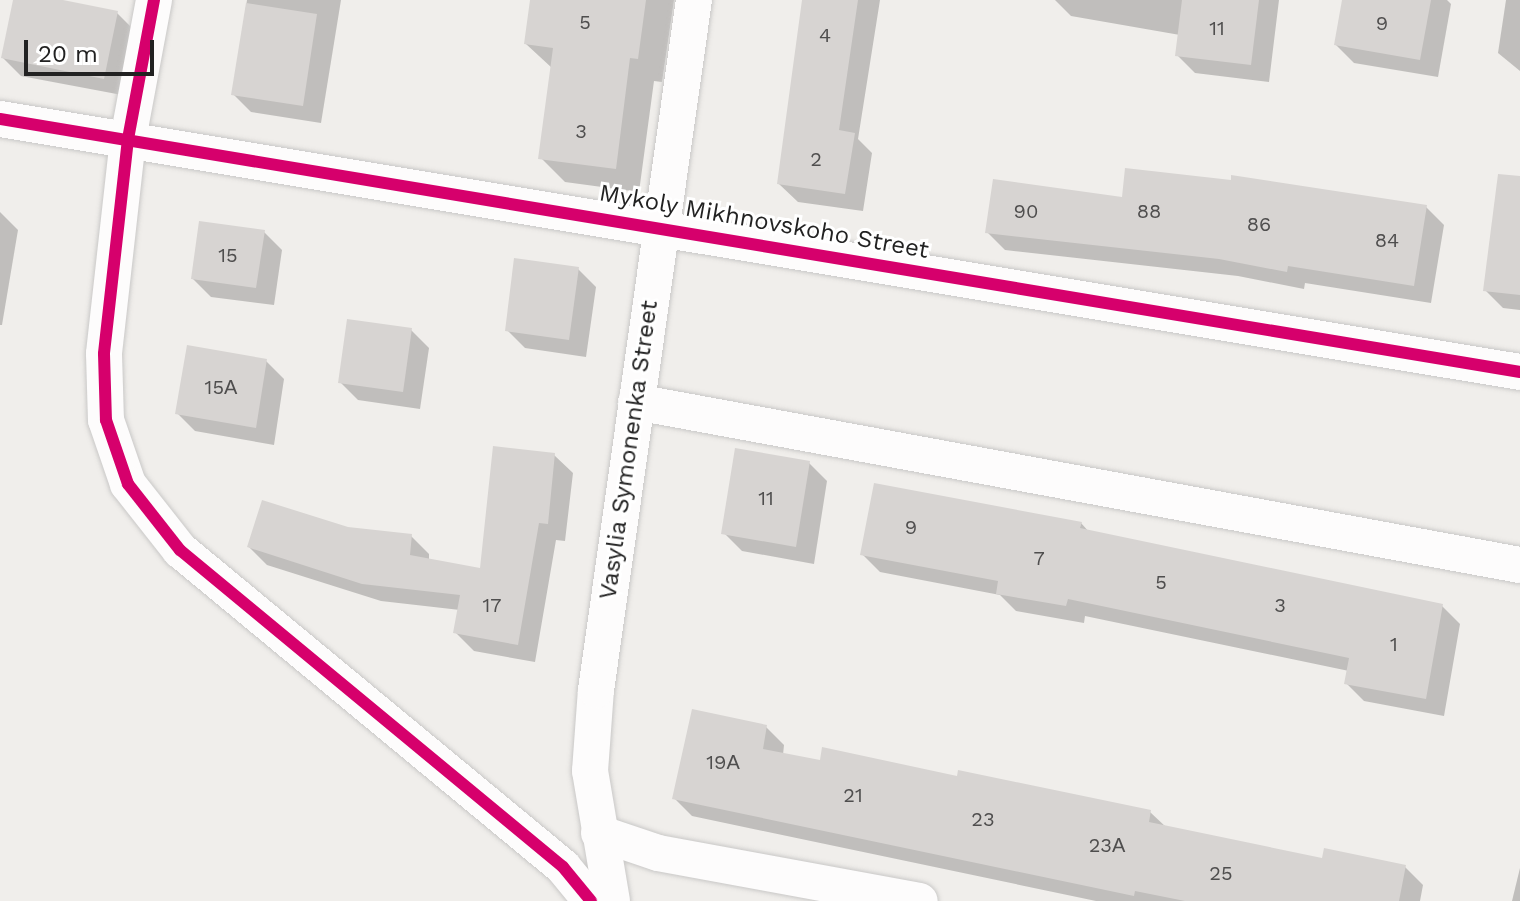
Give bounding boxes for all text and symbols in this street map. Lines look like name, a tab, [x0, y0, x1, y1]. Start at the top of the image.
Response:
house number: 5	[579, 10, 591, 34]
house number: 9	[1376, 11, 1388, 35]
house number: 11	[1209, 16, 1225, 40]
house number: 4	[819, 23, 831, 47]
scale bar	[28, 24, 158, 74]
text: 20 m	[38, 40, 98, 68]
house number: 3	[575, 119, 587, 143]
house number: 2	[810, 147, 822, 171]
street label: Mykoly Mikhnovskoho Street	[597, 179, 931, 265]
house number: 90	[1014, 199, 1038, 223]
house number: 88	[1137, 199, 1161, 223]
house number: 86	[1247, 212, 1271, 236]
house number: 84	[1375, 228, 1399, 252]
house number: 15	[218, 243, 238, 267]
street label: Vasylia Symonenka Street	[594, 298, 664, 602]
house number: 15А	[205, 375, 237, 399]
house number: 11	[758, 486, 774, 510]
house number: 9	[905, 515, 917, 539]
house number: 7	[1033, 546, 1045, 570]
house number: 5	[1155, 570, 1167, 594]
house number: 17	[482, 593, 502, 617]
house number: 3	[1274, 593, 1286, 617]
house number: 1	[1390, 632, 1398, 656]
house number: 19А	[706, 750, 740, 774]
house number: 21	[843, 783, 863, 807]
house number: 23	[971, 807, 995, 831]
house number: 23А	[1089, 833, 1125, 857]
house number: 25	[1209, 861, 1233, 885]

